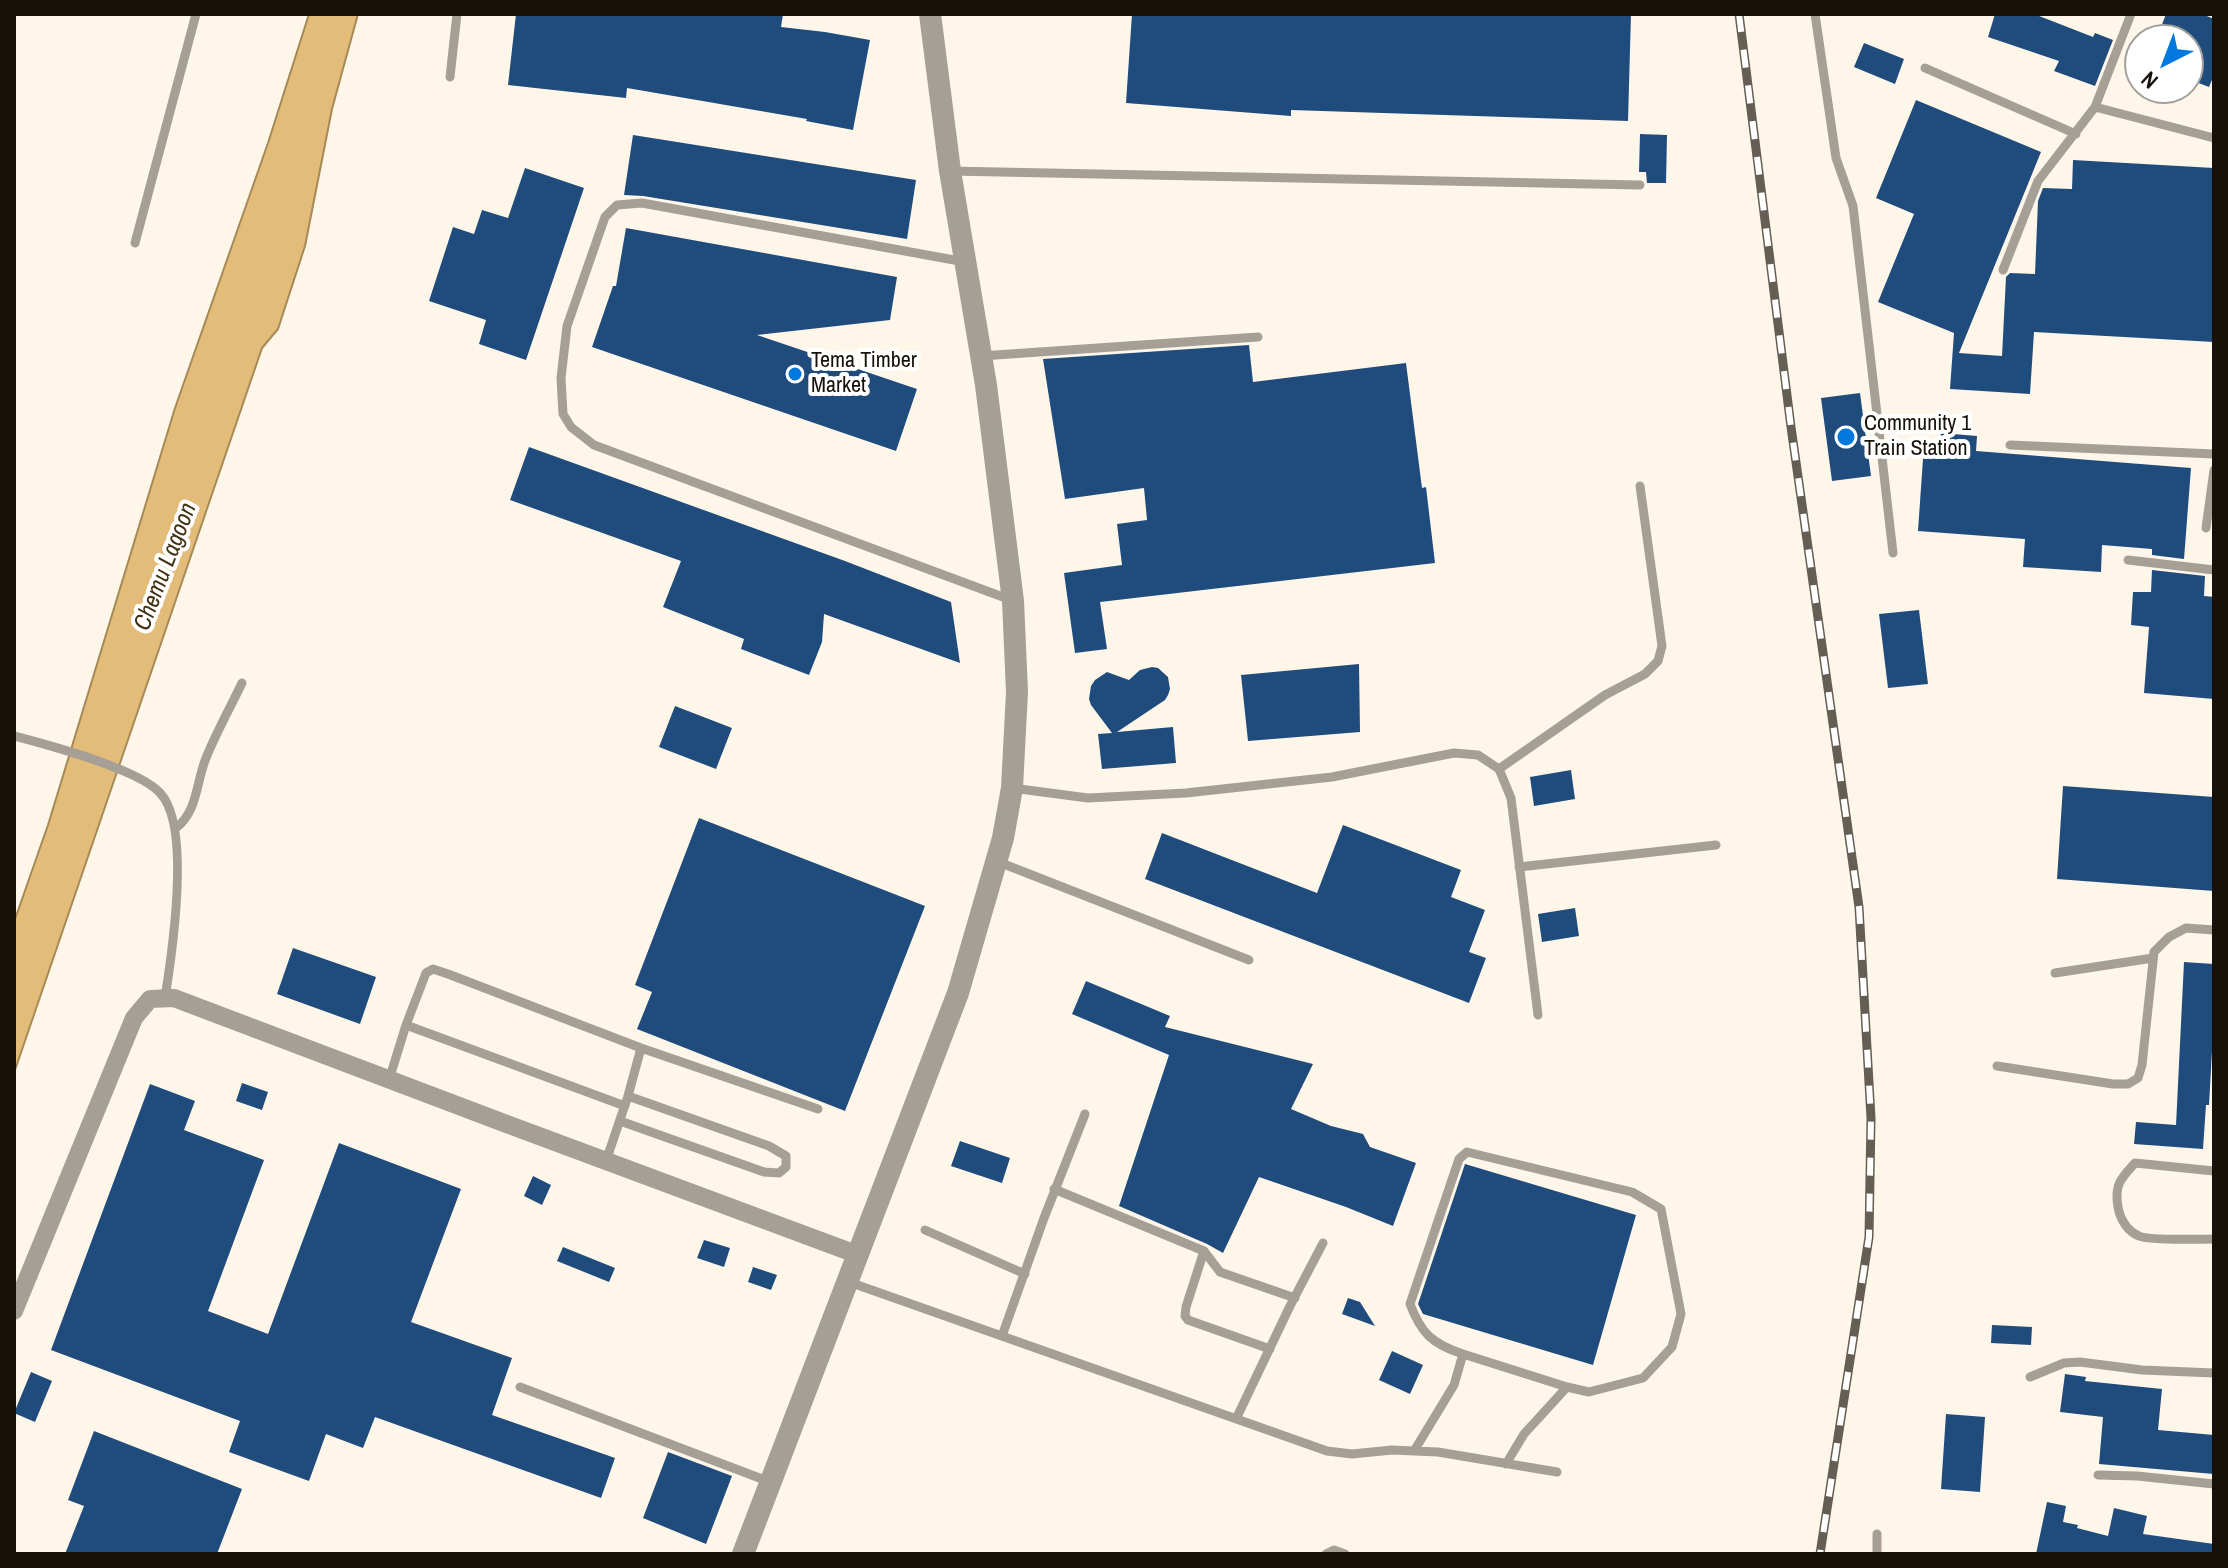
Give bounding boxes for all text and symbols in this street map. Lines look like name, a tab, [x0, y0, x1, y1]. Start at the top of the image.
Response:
north arrow	[2124, 24, 2204, 104]
text: N	[2134, 65, 2164, 96]
place label: Tema Timber Market	[811, 348, 917, 400]
marker: Tema Timber Market	[786, 365, 804, 383]
place label: Community 1 Train Station	[1864, 411, 1971, 462]
marker: Community 1 Train Station	[1835, 426, 1857, 448]
water label: Chemu Lagoon	[128, 499, 204, 635]

